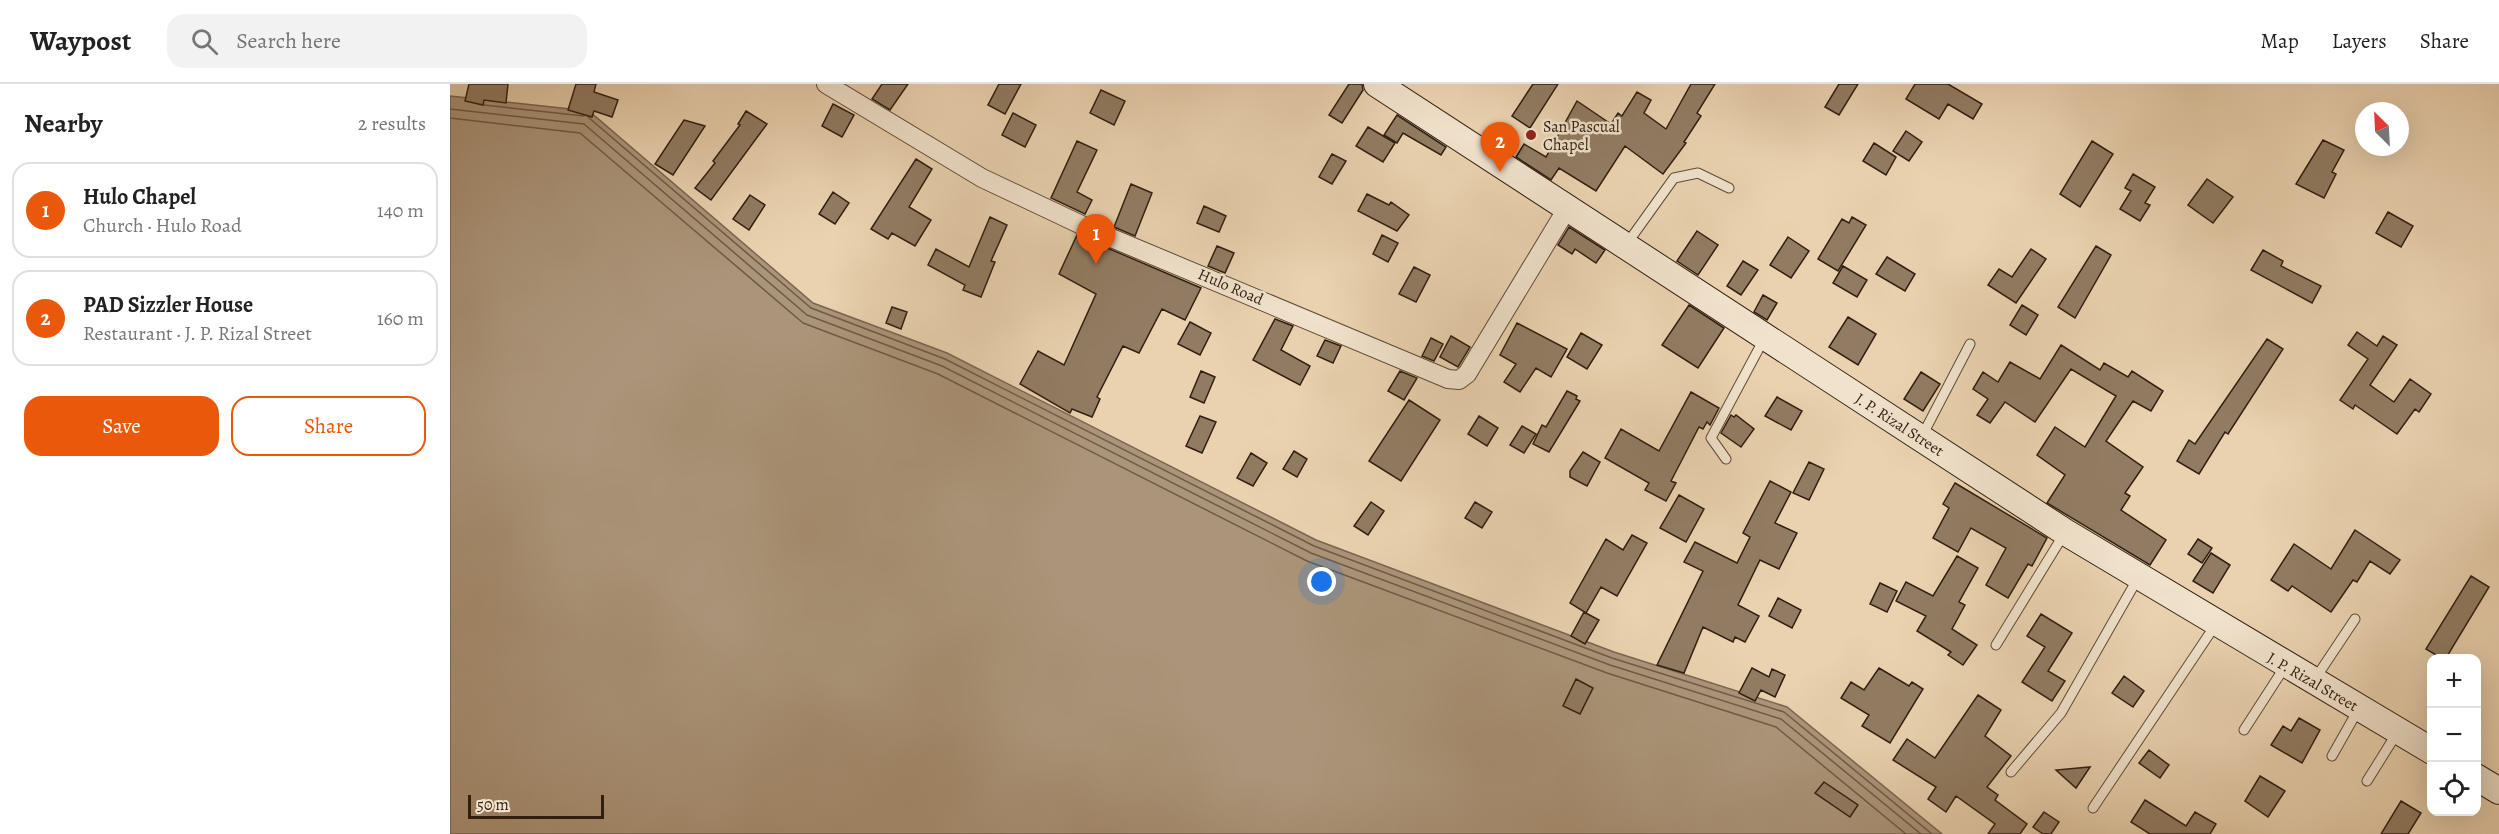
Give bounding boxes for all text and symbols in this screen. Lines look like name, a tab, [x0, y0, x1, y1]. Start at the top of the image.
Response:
search box	[167, 14, 587, 68]
text: Waypost	[30, 22, 131, 60]
icon: search	[188, 25, 221, 58]
text: Search here	[236, 26, 341, 56]
text: Map	[2260, 27, 2299, 55]
text: Layers	[2332, 27, 2387, 55]
text: Share	[2420, 27, 2469, 55]
north arrow	[2355, 102, 2409, 156]
text: Nearby	[24, 106, 103, 141]
text: 2 results	[358, 110, 426, 137]
place label: San Pascual Chapel	[1543, 116, 1620, 156]
pin: 2	[1480, 122, 1520, 172]
marker: San Pascual Chapel	[1524, 128, 1538, 142]
text: Hulo Chapel	[83, 182, 196, 212]
text: 1	[42, 197, 49, 224]
text: 140 m	[377, 197, 424, 224]
text: Church · Hulo Road	[83, 212, 242, 239]
pin: 1	[1076, 214, 1116, 264]
street label: Hulo Road	[1195, 263, 1267, 311]
text: PAD Sizzler House	[83, 290, 253, 320]
text: 2	[41, 305, 50, 332]
text: 160 m	[377, 305, 424, 332]
text: Restaurant · J. P. Rizal Street	[83, 320, 312, 347]
street label: J. P. Rizal Street	[1851, 388, 1948, 462]
button: Save	[24, 396, 219, 456]
button: Share	[231, 396, 426, 456]
your location	[1307, 567, 1336, 596]
street label: J. P. Rizal Street	[2263, 647, 2362, 717]
map controls	[2427, 654, 2481, 816]
button: +	[2427, 654, 2481, 708]
button: −	[2427, 708, 2481, 762]
button: locate	[2427, 762, 2481, 816]
scale bar	[468, 792, 604, 820]
text: 50 m	[477, 794, 509, 816]

